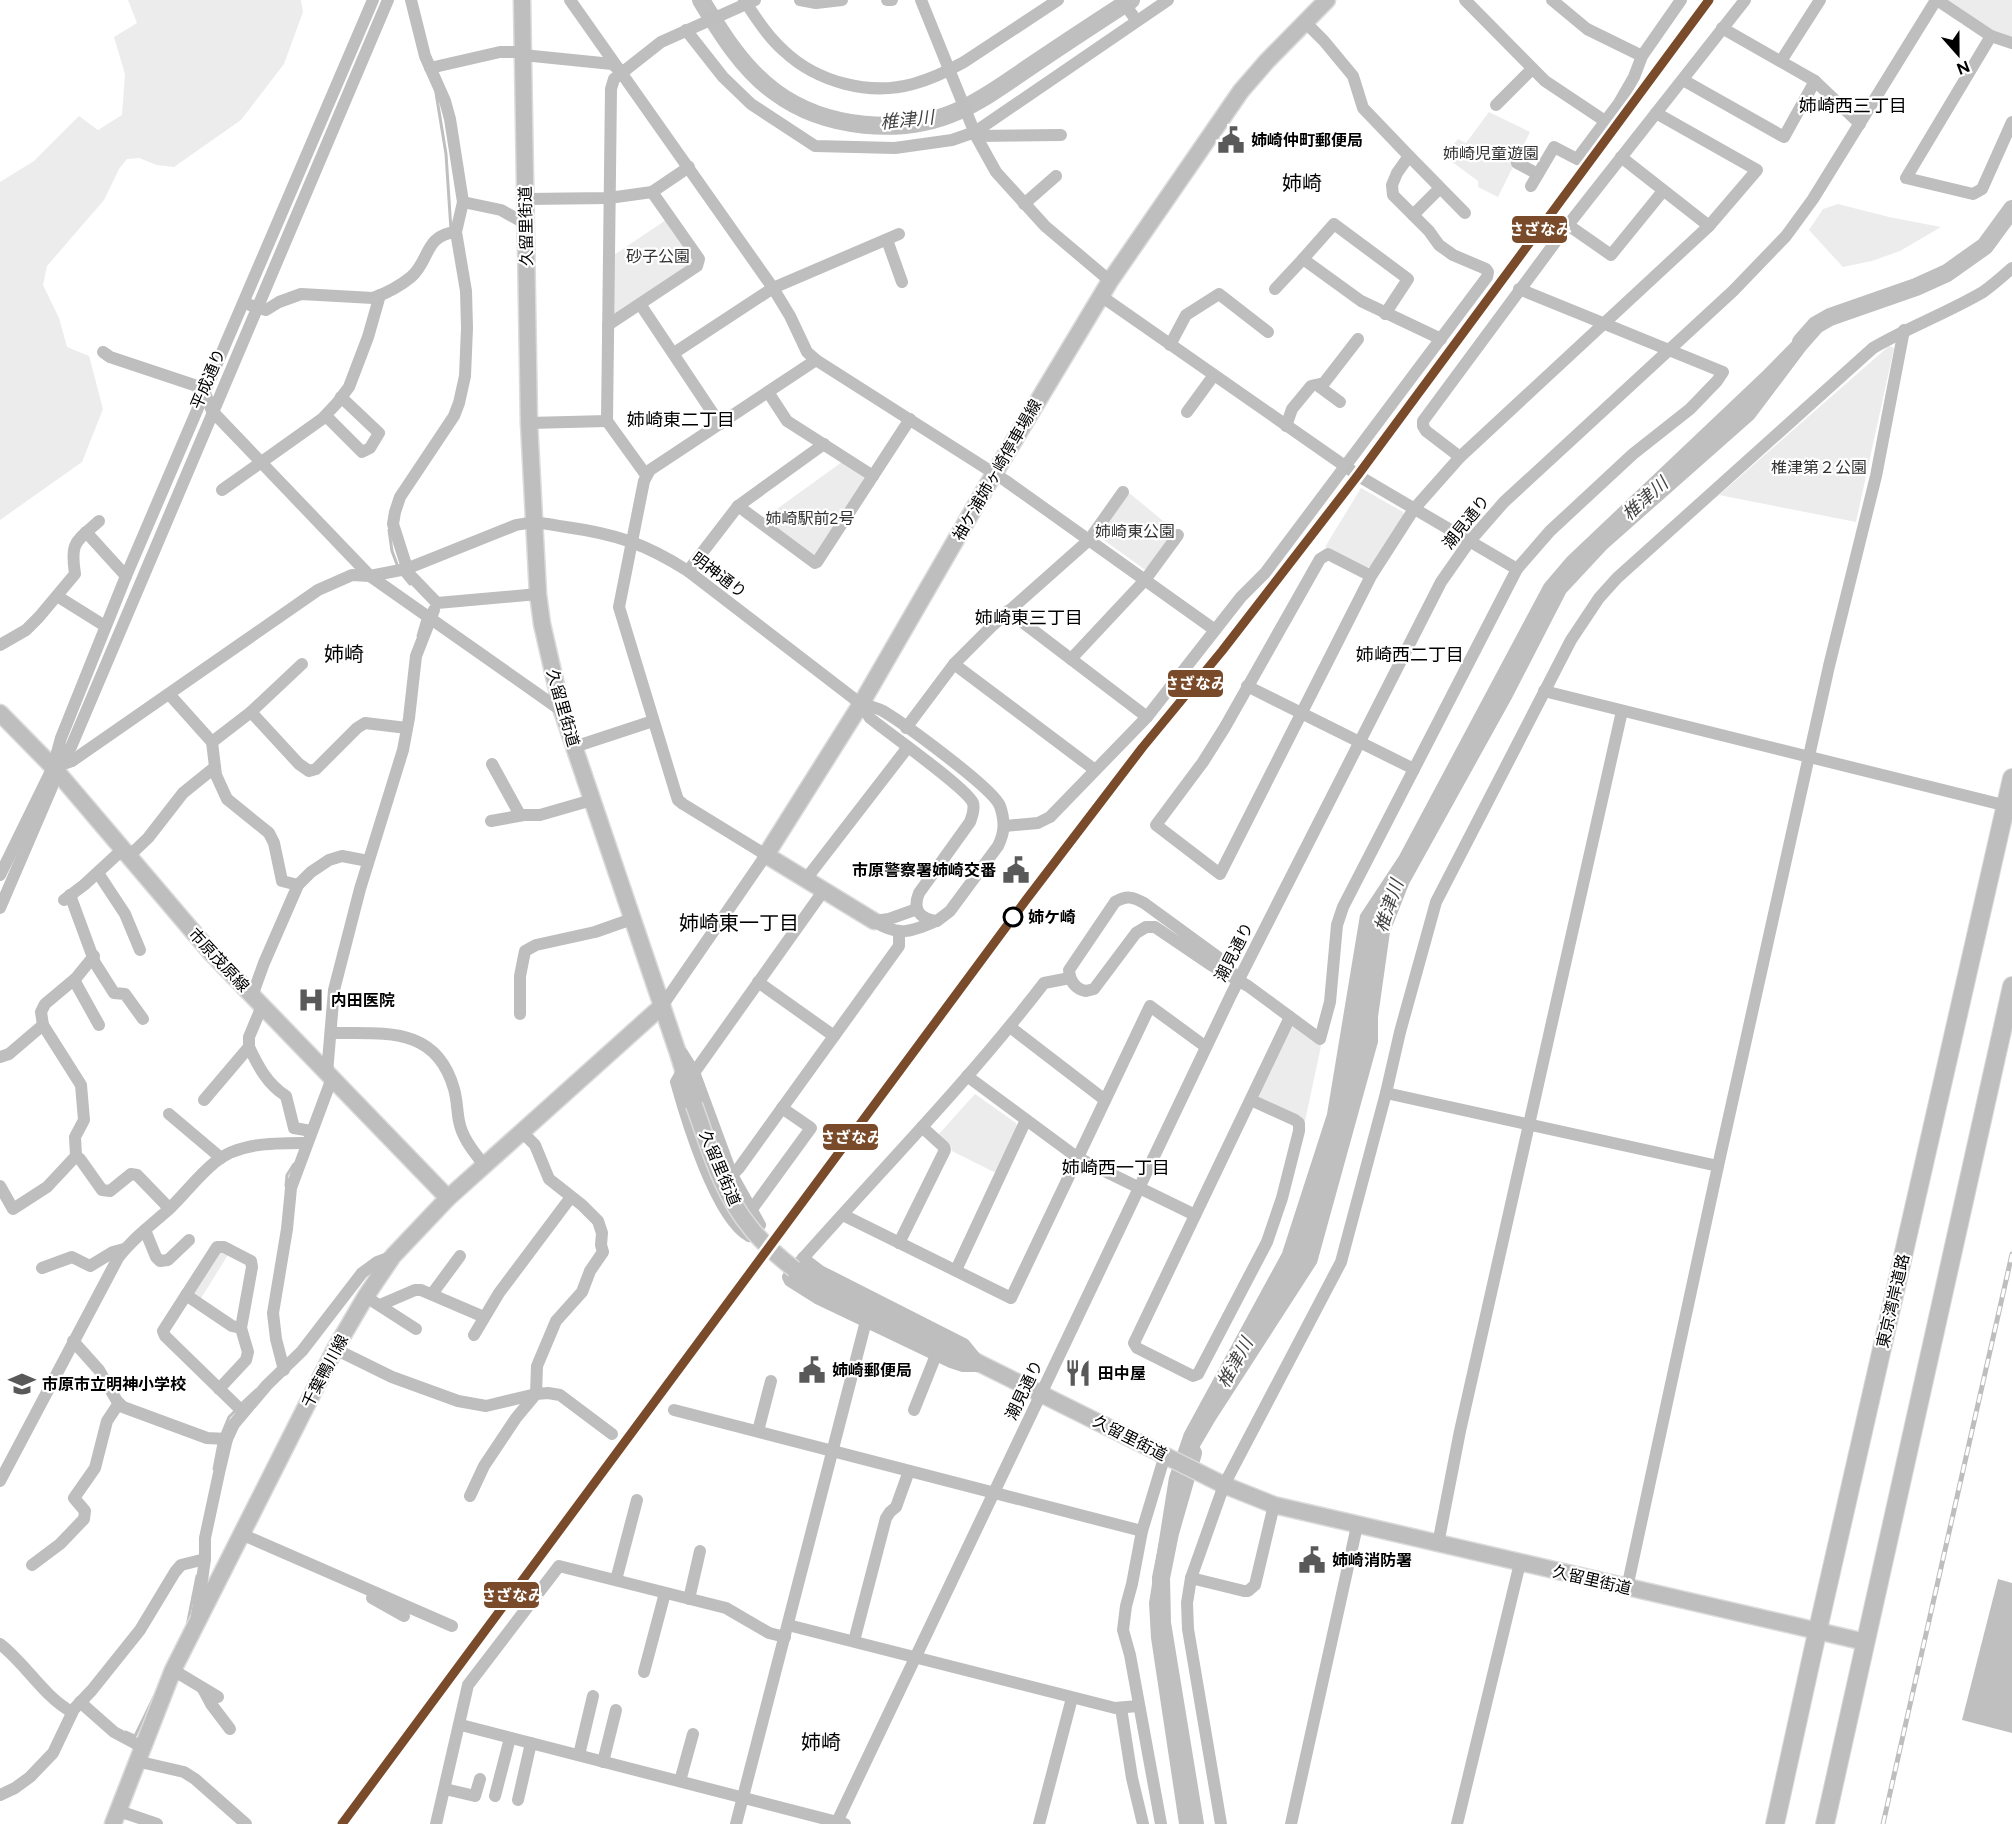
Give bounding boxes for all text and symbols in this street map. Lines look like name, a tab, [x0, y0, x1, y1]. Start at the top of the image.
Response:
north arrow	[1928, 24, 1988, 84]
text: N	[1954, 56, 1972, 79]
district label: 姉崎西三丁目	[1799, 95, 1907, 117]
water label: 椎津川	[879, 106, 937, 134]
public building icon: 姉崎仲町郵便局	[1216, 125, 1246, 155]
place label: 姉崎仲町郵便局	[1251, 131, 1363, 150]
park label: 姉崎児童遊園	[1443, 144, 1539, 163]
district label: 姉崎	[1282, 171, 1322, 195]
street label: 久留里街道	[516, 186, 536, 266]
line badge: さざなみ	[1511, 215, 1568, 244]
text: さざなみ	[1508, 220, 1572, 239]
park label: 砂子公園	[626, 247, 690, 266]
street label: 平成通り	[187, 346, 229, 412]
street label: 袖ケ浦姉ヶ崎停車場線	[949, 396, 1045, 544]
district label: 姉崎東二丁目	[627, 409, 735, 431]
park label: 椎津第２公園	[1771, 458, 1867, 477]
water label: 椎津川	[1618, 471, 1674, 525]
street label: 潮見通り	[1438, 491, 1494, 553]
park label: 姉崎駅前2号	[766, 509, 854, 528]
park label: 姉崎東公園	[1095, 522, 1175, 541]
street label: 明神通り	[688, 548, 750, 602]
district label: 姉崎東三丁目	[975, 607, 1083, 629]
district label: 姉崎	[324, 642, 364, 666]
district label: 姉崎西二丁目	[1356, 644, 1464, 666]
street label: 久留里街道	[543, 667, 583, 749]
line badge: さざなみ	[1167, 669, 1224, 698]
text: さざなみ	[1163, 674, 1227, 693]
public building icon: 市原警察署姉崎交番	[1001, 855, 1031, 885]
place label: 市原警察署姉崎交番	[852, 861, 996, 880]
water label: 椎津川	[1370, 875, 1409, 935]
marker: 姉ケ崎	[1003, 907, 1023, 927]
place label: 姉ケ崎	[1028, 908, 1076, 927]
district label: 姉崎東一丁目	[679, 911, 799, 935]
street label: 潮見通り	[1211, 919, 1257, 985]
street label: 市原茂原線	[185, 924, 253, 996]
hospital icon: 内田医院	[296, 985, 326, 1015]
place label: 内田医院	[331, 991, 395, 1010]
line badge: さざなみ	[822, 1123, 879, 1151]
street label: 久留里街道	[696, 1127, 744, 1209]
text: さざなみ	[819, 1128, 883, 1147]
district label: 姉崎西一丁目	[1062, 1157, 1170, 1179]
street label: 東京湾岸道路	[1873, 1252, 1913, 1350]
street label: 千葉鴨川線	[298, 1331, 352, 1411]
water label: 椎津川	[1212, 1332, 1259, 1392]
public building icon: 姉崎郵便局	[797, 1355, 827, 1385]
street label: 潮見通り	[1001, 1357, 1047, 1423]
restaurant icon: 田中屋	[1063, 1358, 1093, 1388]
place label: 姉崎郵便局	[832, 1361, 912, 1380]
place label: 田中屋	[1098, 1364, 1146, 1383]
school or university icon: 市原市立明神小学校	[7, 1369, 37, 1399]
place label: 市原市立明神小学校	[42, 1375, 186, 1394]
street label: 久留里街道	[1090, 1411, 1170, 1465]
public building icon: 姉崎消防署	[1297, 1545, 1327, 1575]
place label: 姉崎消防署	[1332, 1551, 1412, 1570]
street label: 久留里街道	[1551, 1562, 1633, 1598]
line badge: さざなみ	[483, 1581, 540, 1609]
text: さざなみ	[480, 1586, 544, 1605]
district label: 姉崎	[801, 1730, 841, 1754]

